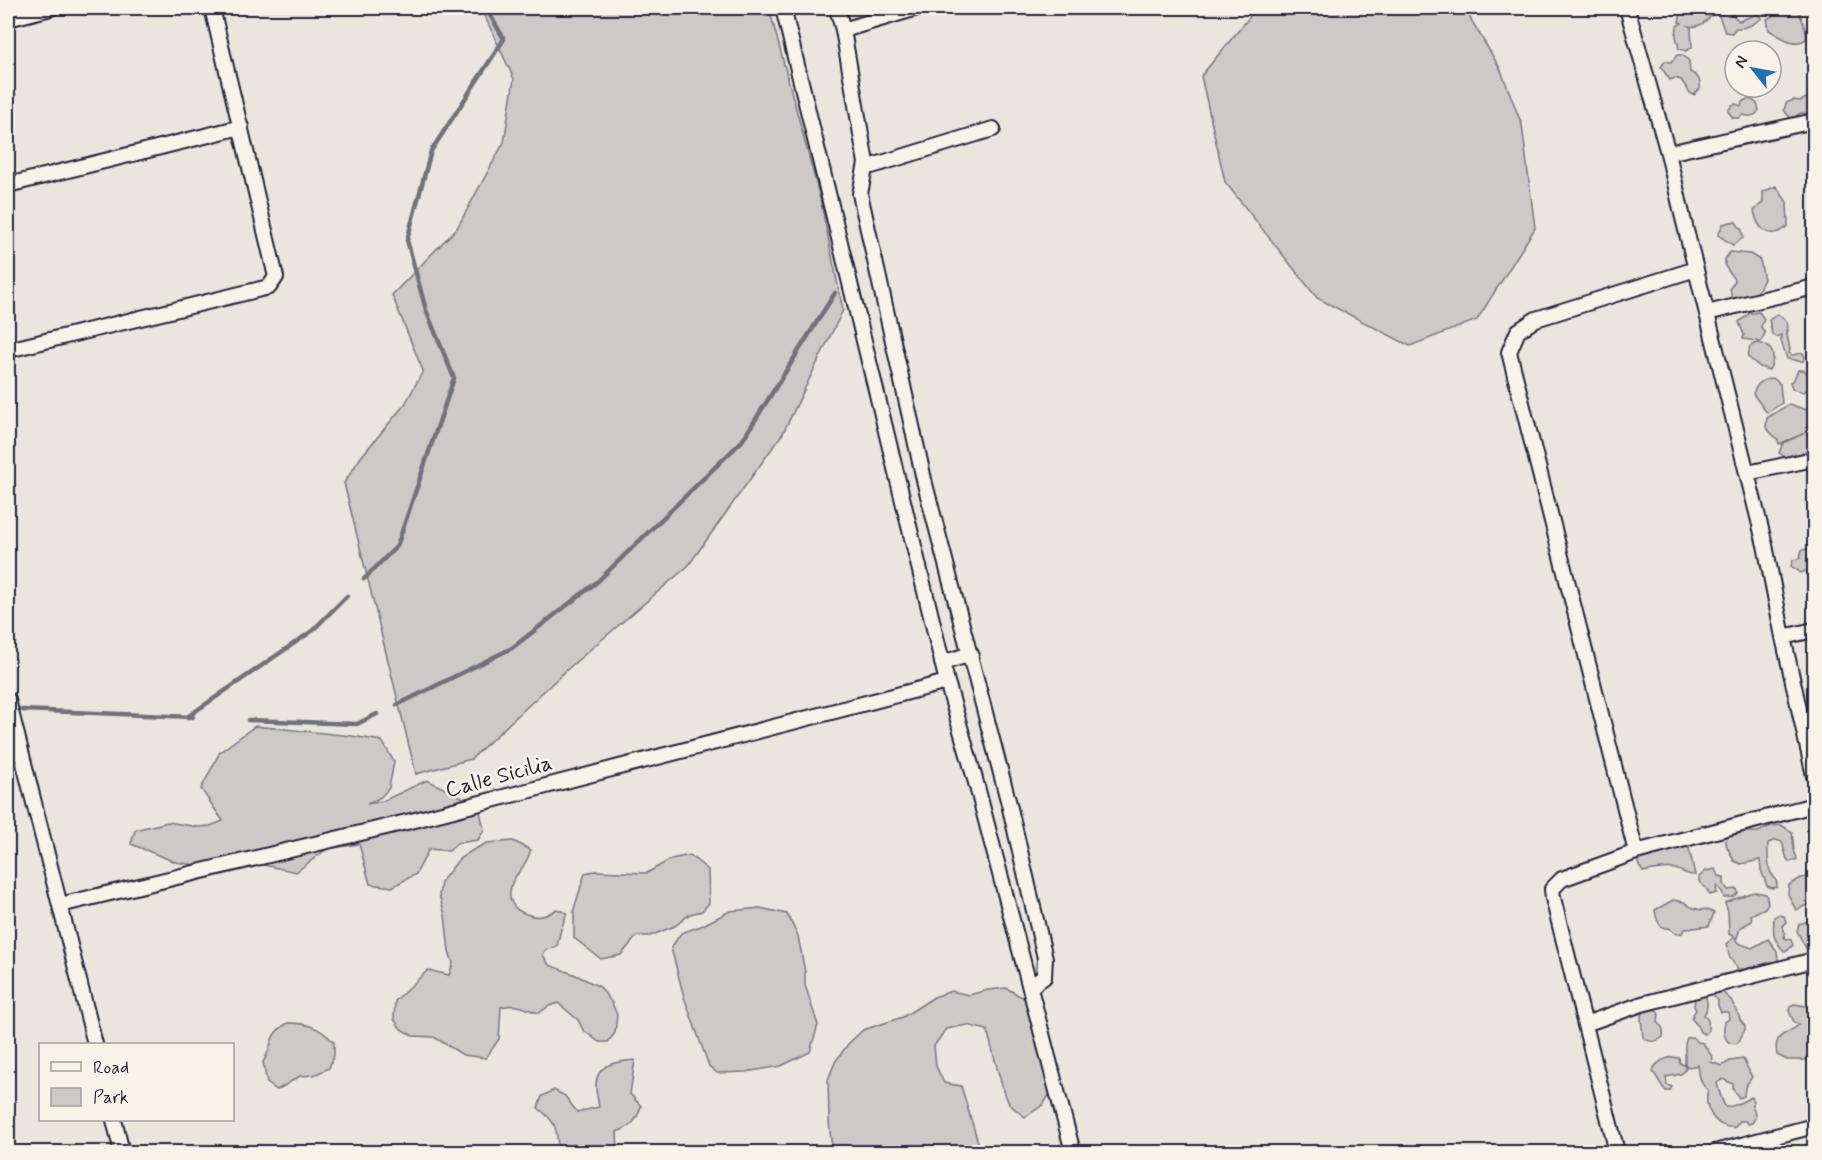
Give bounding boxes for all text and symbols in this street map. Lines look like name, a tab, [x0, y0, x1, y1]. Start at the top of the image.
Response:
north arrow	[1723, 39, 1783, 99]
text: N	[1730, 52, 1753, 72]
street label: Calle Sicilia	[442, 749, 556, 805]
legend	[39, 1043, 234, 1121]
text: Road	[93, 1056, 129, 1080]
text: Park	[93, 1086, 129, 1110]

